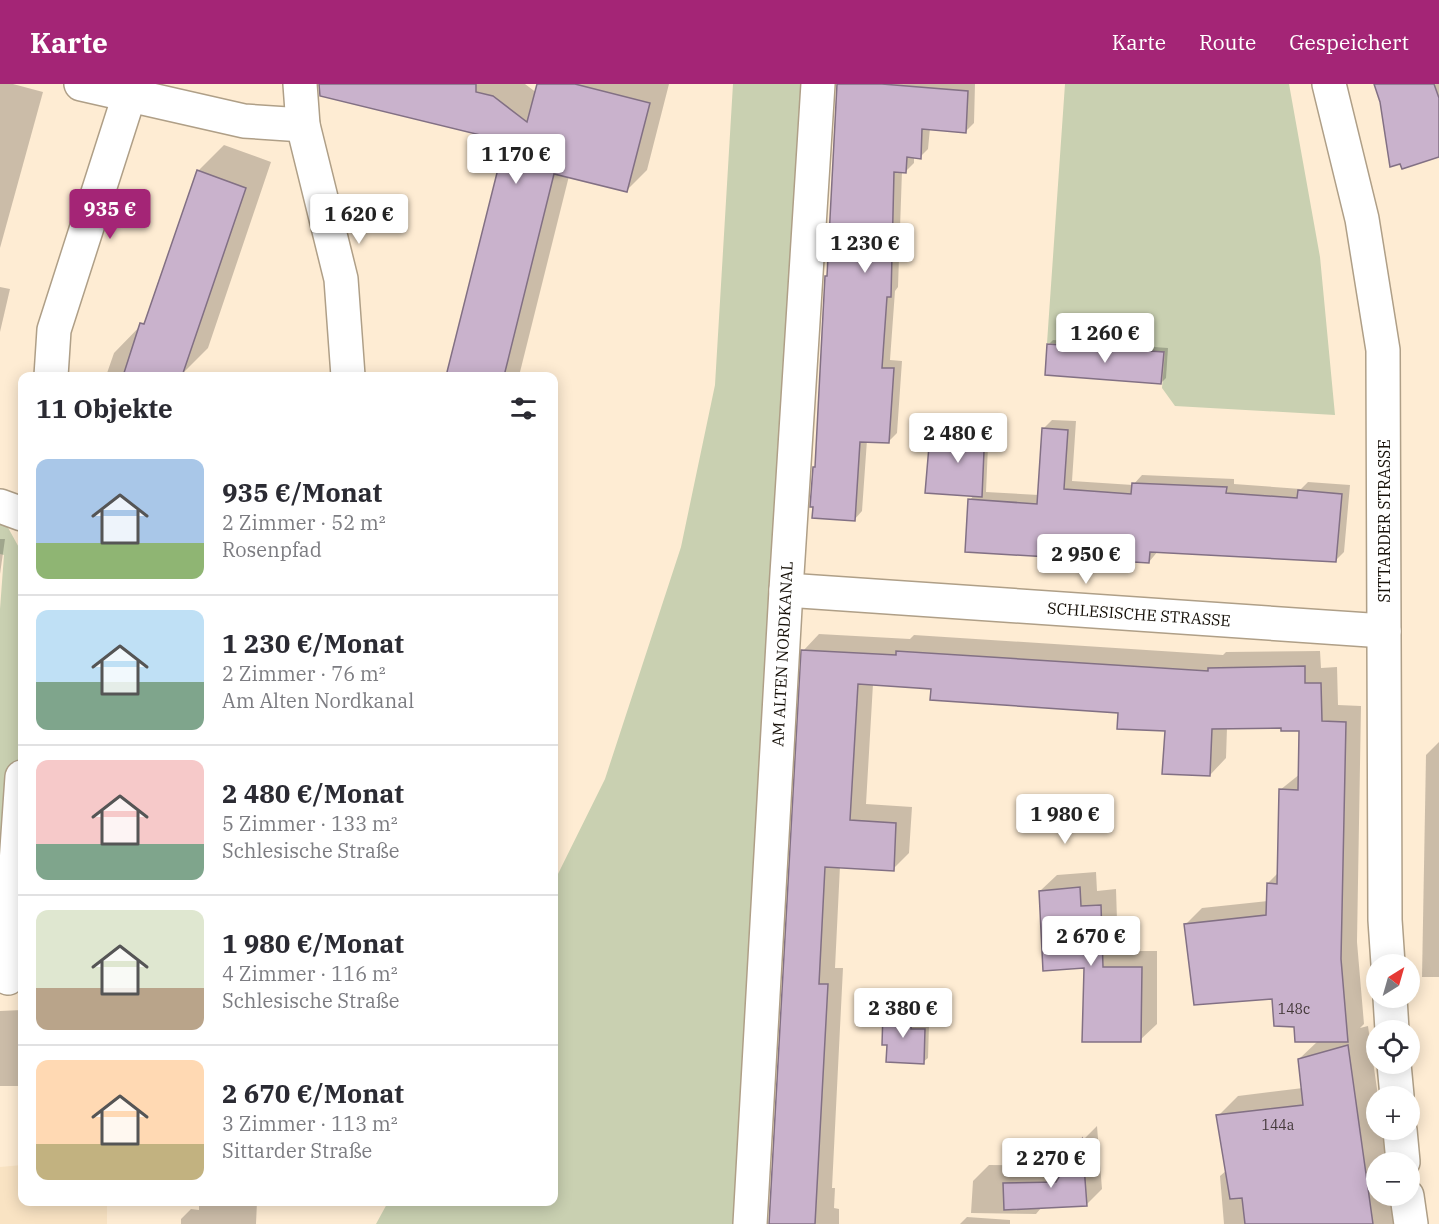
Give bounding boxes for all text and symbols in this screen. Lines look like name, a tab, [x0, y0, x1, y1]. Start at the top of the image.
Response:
text: Karte	[30, 24, 108, 61]
text: Karte	[1112, 28, 1166, 56]
text: Route	[1199, 28, 1256, 56]
text: Gespeichert	[1289, 28, 1409, 56]
pin: 1 170 €	[461, 134, 571, 185]
text: 1 170 €	[481, 140, 551, 167]
pin: 935 €	[68, 189, 152, 240]
pin: 1 620 €	[304, 194, 414, 245]
text: 935 €	[83, 195, 137, 222]
text: 1 620 €	[324, 200, 394, 227]
pin: 1 230 €	[810, 223, 920, 274]
text: 1 230 €	[830, 229, 900, 256]
pin: 1 260 €	[1050, 313, 1160, 364]
text: 1 260 €	[1070, 319, 1140, 346]
text: 11 Objekte	[36, 391, 173, 425]
icon: filters	[507, 392, 540, 425]
pin: 2 480 €	[903, 413, 1013, 464]
text: 2 480 €	[923, 419, 993, 446]
street label: SITTARDER STRASSE	[1374, 439, 1394, 603]
text: 935 €/Monat	[222, 475, 382, 509]
icon: home	[84, 483, 156, 555]
text: 2 Zimmer · 52 m²	[222, 509, 386, 536]
pin: 2 950 €	[1031, 534, 1141, 585]
text: Rosenpfad	[222, 536, 322, 563]
text: 2 950 €	[1051, 540, 1121, 567]
street label: AM ALTEN NORDKANAL	[767, 561, 797, 747]
street label: SCHLESISCHE STRASSE	[1047, 598, 1231, 630]
text: 1 230 €/Monat	[222, 626, 404, 660]
icon: home	[84, 634, 156, 706]
text: 2 Zimmer · 76 m²	[222, 660, 386, 687]
text: Am Alten Nordkanal	[222, 687, 414, 714]
text: 2 480 €/Monat	[222, 776, 404, 810]
icon: home	[84, 784, 156, 856]
pin: 1 980 €	[1010, 794, 1120, 845]
text: 1 980 €	[1030, 800, 1100, 827]
text: 5 Zimmer · 133 m²	[222, 810, 398, 837]
text: Schlesische Straße	[222, 837, 399, 864]
pin: 2 670 €	[1036, 916, 1146, 967]
text: 2 670 €	[1056, 922, 1126, 949]
text: 1 980 €/Monat	[222, 926, 404, 960]
icon: home	[84, 934, 156, 1006]
north arrow	[1366, 954, 1420, 1008]
map controls	[1366, 954, 1420, 1206]
text: 4 Zimmer · 116 m²	[222, 960, 398, 987]
text: Schlesische Straße	[222, 987, 399, 1014]
pin: 2 380 €	[848, 988, 958, 1039]
text: 2 380 €	[868, 994, 938, 1021]
house number: 148c	[1278, 1000, 1310, 1018]
button: locate	[1366, 1020, 1420, 1074]
text: 2 670 €/Monat	[222, 1076, 404, 1110]
icon: home	[84, 1084, 156, 1156]
button: +	[1366, 1086, 1420, 1140]
text: 3 Zimmer · 113 m²	[222, 1110, 398, 1137]
house number: 144a	[1262, 1116, 1295, 1134]
text: Sittarder Straße	[222, 1137, 372, 1164]
pin: 2 270 €	[996, 1138, 1106, 1189]
text: 2 270 €	[1016, 1144, 1086, 1171]
button: −	[1366, 1152, 1420, 1206]

